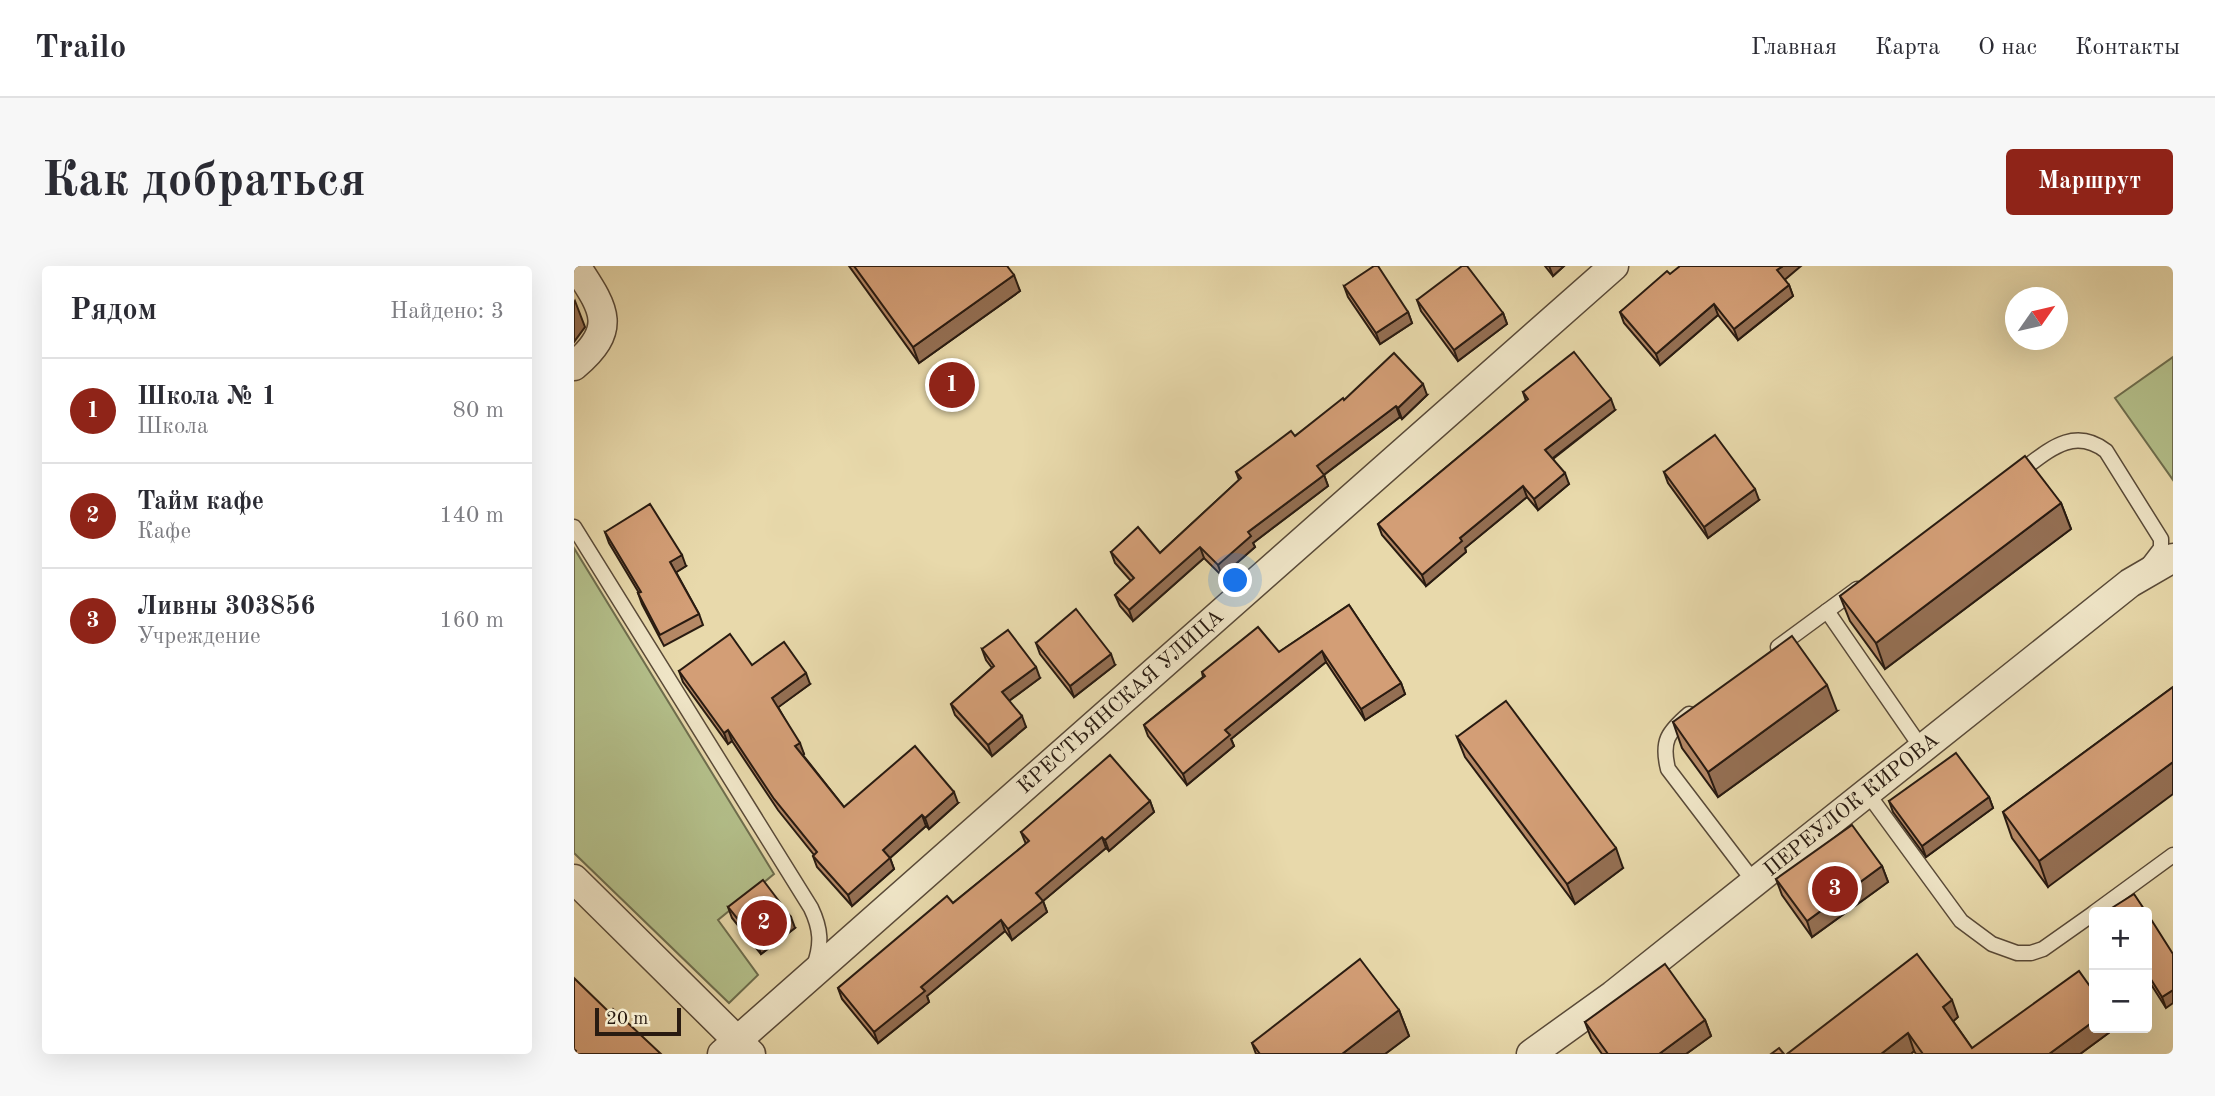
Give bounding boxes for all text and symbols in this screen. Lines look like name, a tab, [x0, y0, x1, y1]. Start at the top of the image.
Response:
text: Trailo	[35, 32, 126, 65]
text: Главная	[1751, 36, 1837, 60]
text: Карта	[1875, 36, 1940, 60]
text: О нас	[1978, 36, 2037, 60]
text: Контакты	[2075, 36, 2180, 60]
button: Маршрут	[2006, 149, 2173, 215]
text: Как добраться	[42, 158, 366, 207]
north arrow	[2005, 287, 2068, 350]
text: Рядом	[70, 296, 157, 326]
text: Найдено: 3	[390, 300, 504, 323]
pin: 1	[929, 359, 975, 411]
text: Школа № 1	[137, 384, 277, 410]
text: 1	[86, 399, 100, 422]
text: 80 m	[453, 399, 504, 422]
text: Школа	[137, 415, 208, 438]
text: Тайм кафе	[137, 489, 264, 515]
text: 2	[86, 504, 100, 527]
text: 140 m	[439, 504, 504, 527]
text: Кафе	[137, 520, 191, 543]
your location	[1218, 563, 1252, 597]
text: Ливны 303856	[137, 594, 315, 620]
street label: КРЕСТЬЯНСКАЯ УЛИЦА	[1014, 606, 1228, 798]
text: 3	[86, 609, 100, 632]
text: 160 m	[439, 609, 504, 632]
text: Учреждение	[137, 625, 261, 648]
street label: ПЕРЕУЛОК КИРОВА	[1760, 729, 1943, 881]
pin: 3	[1812, 863, 1858, 915]
pin: 2	[741, 897, 787, 949]
map controls	[2089, 907, 2152, 1033]
button: +	[2089, 907, 2152, 970]
button: −	[2089, 970, 2152, 1033]
scale bar	[595, 1005, 681, 1037]
text: 20 m	[606, 1010, 648, 1029]

